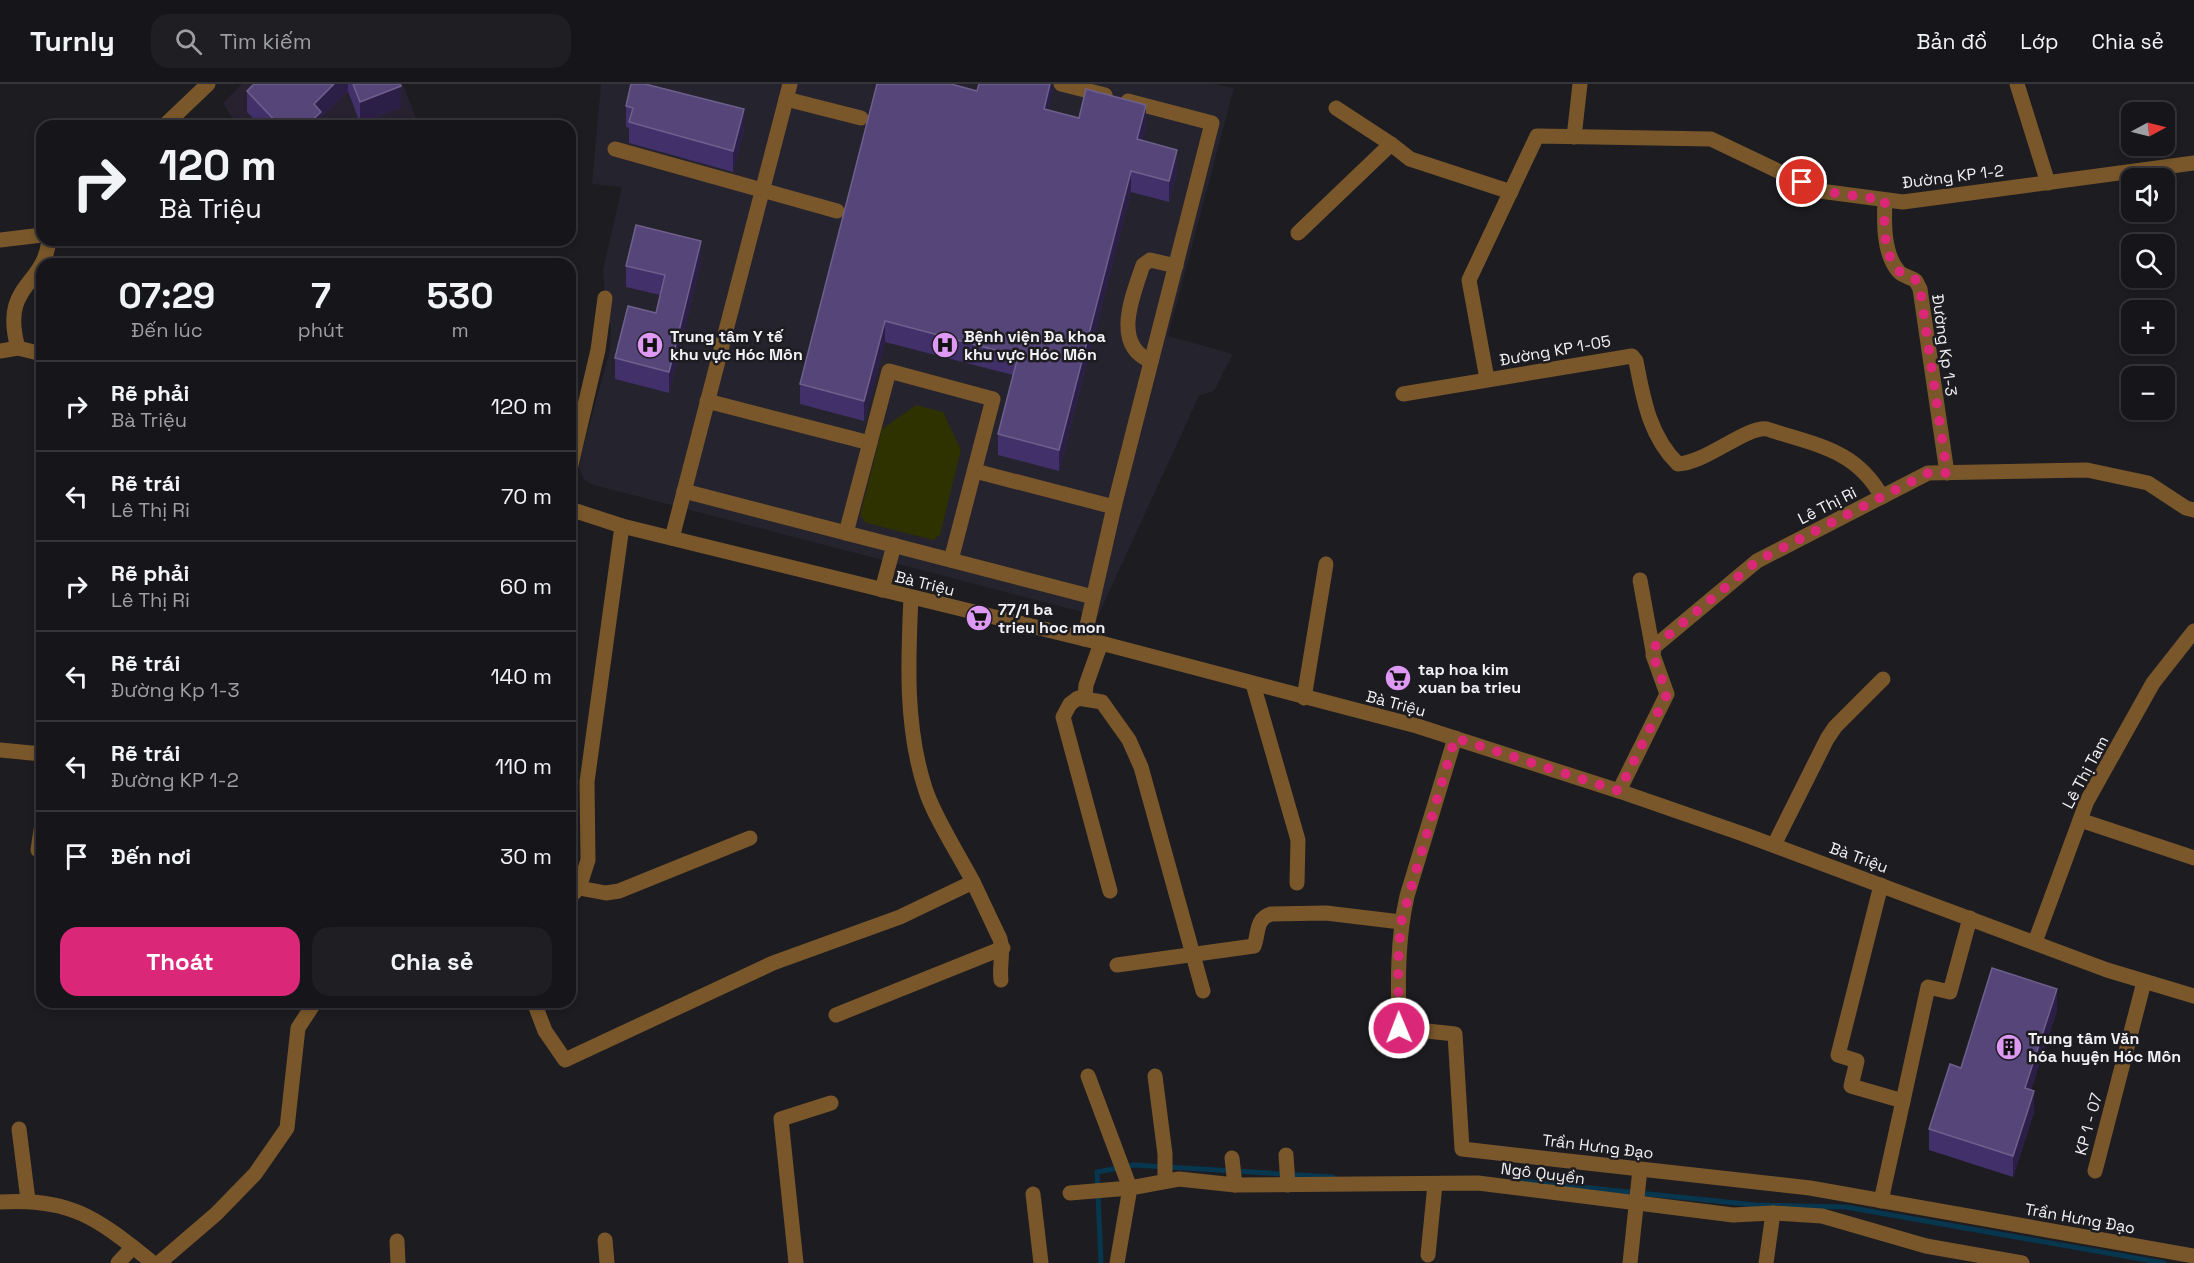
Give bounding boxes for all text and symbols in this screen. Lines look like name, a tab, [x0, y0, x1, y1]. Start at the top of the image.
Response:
search box	[151, 14, 571, 68]
text: Turnly	[30, 23, 115, 59]
icon: search	[172, 25, 205, 58]
text: Tìm kiếm	[220, 27, 312, 55]
text: Bản đồ	[1917, 28, 1987, 55]
text: Lớp	[2020, 28, 2059, 55]
text: Chia sẻ	[2092, 28, 2164, 55]
north arrow	[2121, 102, 2175, 156]
map controls	[2121, 102, 2175, 420]
text: 120 m	[159, 139, 277, 192]
icon: right	[60, 144, 138, 222]
pin	[1776, 156, 1827, 207]
street label: Đường KP 1-2	[1901, 160, 2005, 193]
icon: arrive	[1785, 165, 1818, 198]
button: sound	[2121, 168, 2175, 222]
text: Bà Triệu	[159, 191, 262, 226]
button: search	[2121, 234, 2175, 288]
text: 07:29	[118, 273, 215, 319]
text: 7	[311, 273, 331, 319]
text: 530	[427, 273, 493, 319]
street label: Đường Kp 1-3	[1927, 293, 1962, 397]
button: +	[2121, 300, 2175, 354]
text: Đến lúc	[131, 317, 203, 343]
text: phút	[298, 317, 344, 343]
text: m	[451, 317, 469, 343]
place label: Trung tâm Y tế khu vực Hóc Môn	[670, 326, 803, 365]
place label: Bệnh viện Đa khoa khu vực Hóc Môn	[964, 326, 1106, 365]
hospital icon: Trung tâm Y tế khu vực Hóc Môn	[635, 330, 665, 360]
hospital icon: Bệnh viện Đa khoa khu vực Hóc Môn	[930, 330, 960, 360]
street label: Đường KP 1-05	[1498, 330, 1612, 371]
button: −	[2121, 366, 2175, 420]
text: Rẽ phải	[111, 379, 189, 407]
icon: right	[60, 390, 93, 423]
text: 120 m	[491, 392, 552, 420]
text: Bà Triệu	[111, 407, 187, 433]
text: Rẽ trái	[111, 469, 180, 497]
icon: left	[60, 480, 93, 513]
text: 70 m	[501, 482, 552, 510]
street label: Lê Thị Ri	[1794, 482, 1860, 529]
text: Lê Thị Ri	[111, 497, 190, 523]
text: Rẽ phải	[111, 559, 189, 587]
street label: Bà Triệu	[893, 566, 957, 601]
icon: right	[60, 570, 93, 603]
text: 60 m	[500, 572, 552, 600]
text: Lê Thị Ri	[111, 587, 190, 613]
place label: 77/1 ba trieu hoc mon	[998, 599, 1105, 638]
supermarket icon: 77/1 ba trieu hoc mon	[964, 603, 994, 633]
text: Rẽ trái	[111, 649, 180, 677]
place label: tap hoa kim xuan ba trieu	[1418, 659, 1521, 698]
icon: left	[60, 660, 93, 693]
text: 140 m	[490, 662, 552, 690]
supermarket icon: tap hoa kim xuan ba trieu	[1383, 663, 1413, 693]
text: Đường Kp 1-3	[111, 677, 240, 703]
street label: Bà Triệu	[1364, 685, 1428, 722]
street label: Lê Thị Tam	[2057, 732, 2113, 812]
text: Rẽ trái	[111, 739, 180, 767]
icon: left	[60, 750, 93, 783]
text: 110 m	[495, 752, 552, 780]
text: Đường KP 1-2	[111, 767, 239, 793]
street label: Bà Triệu	[1827, 837, 1891, 878]
icon: arrive	[60, 840, 93, 873]
text: Đến nơi	[111, 842, 191, 870]
text: 30 m	[500, 842, 552, 870]
button: Thoát	[60, 927, 300, 996]
button: Chia sẻ	[312, 927, 552, 996]
position arrow	[1367, 996, 1431, 1060]
place label: Trung tâm Văn hóa huyện Hóc Môn	[2028, 1028, 2181, 1067]
building icon: Trung tâm Văn hóa huyện Hóc Môn	[1994, 1032, 2024, 1062]
street label: KP 1 - 07	[2070, 1091, 2107, 1158]
street label: Trần Hưng Đạo	[1541, 1129, 1655, 1164]
street label: Ngô Quyền	[1500, 1158, 1586, 1189]
street label: Trần Hưng Đạo	[2023, 1198, 2137, 1239]

